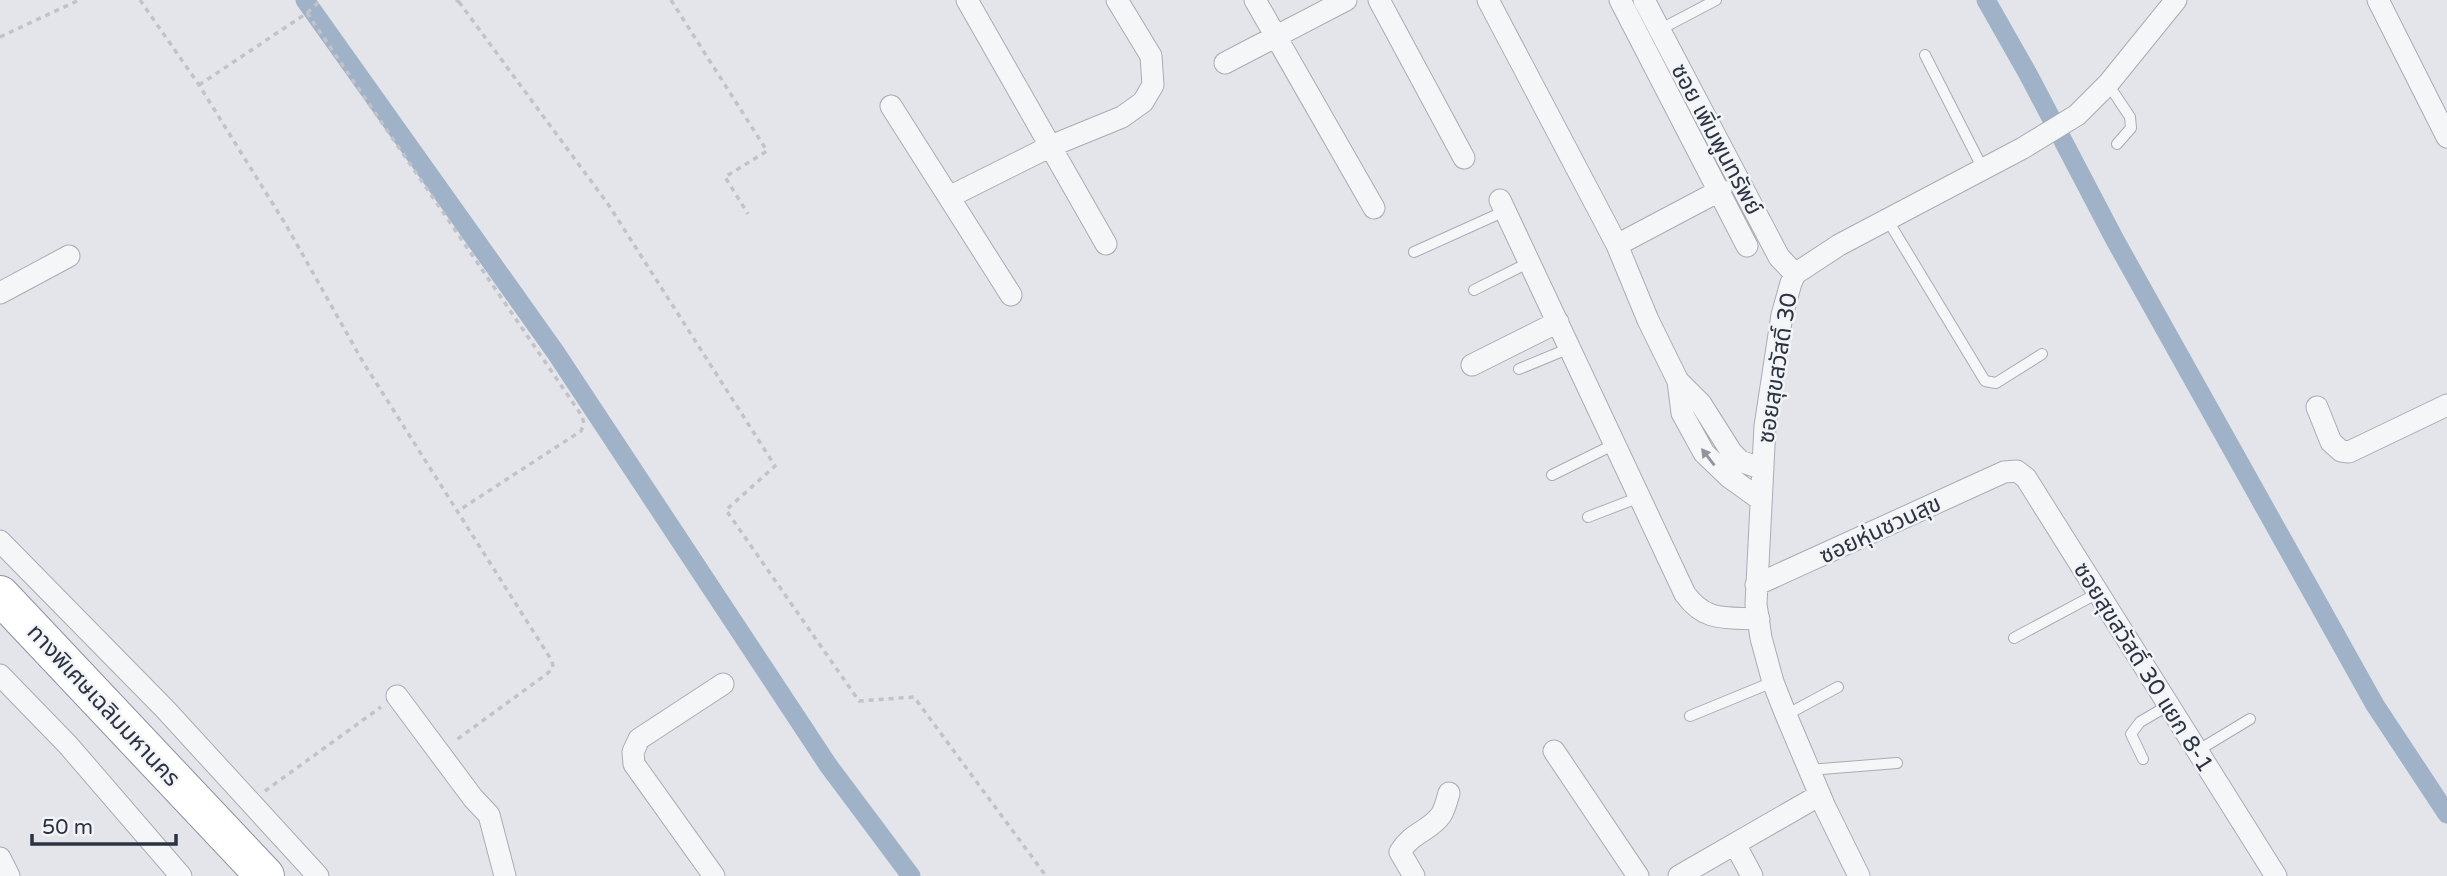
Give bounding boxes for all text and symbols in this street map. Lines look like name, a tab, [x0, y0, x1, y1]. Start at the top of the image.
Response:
street label: ซอย เพิ่มพูนทรัพย์	[1665, 58, 1769, 220]
street label: ซอยสุขสวัสดิ์ 30	[1752, 291, 1804, 445]
one-way arrow	[1702, 448, 1716, 466]
street label: ซอยหุ่นชวนสุข	[1815, 490, 1946, 570]
street label: ซอยสุขสวัสดิ์ 30 แยก 8-1	[2067, 557, 2220, 778]
street label: ทางพิเศษเฉลิมมหานคร	[21, 619, 186, 793]
scale bar	[32, 802, 175, 846]
text: 50 m	[42, 815, 93, 840]

